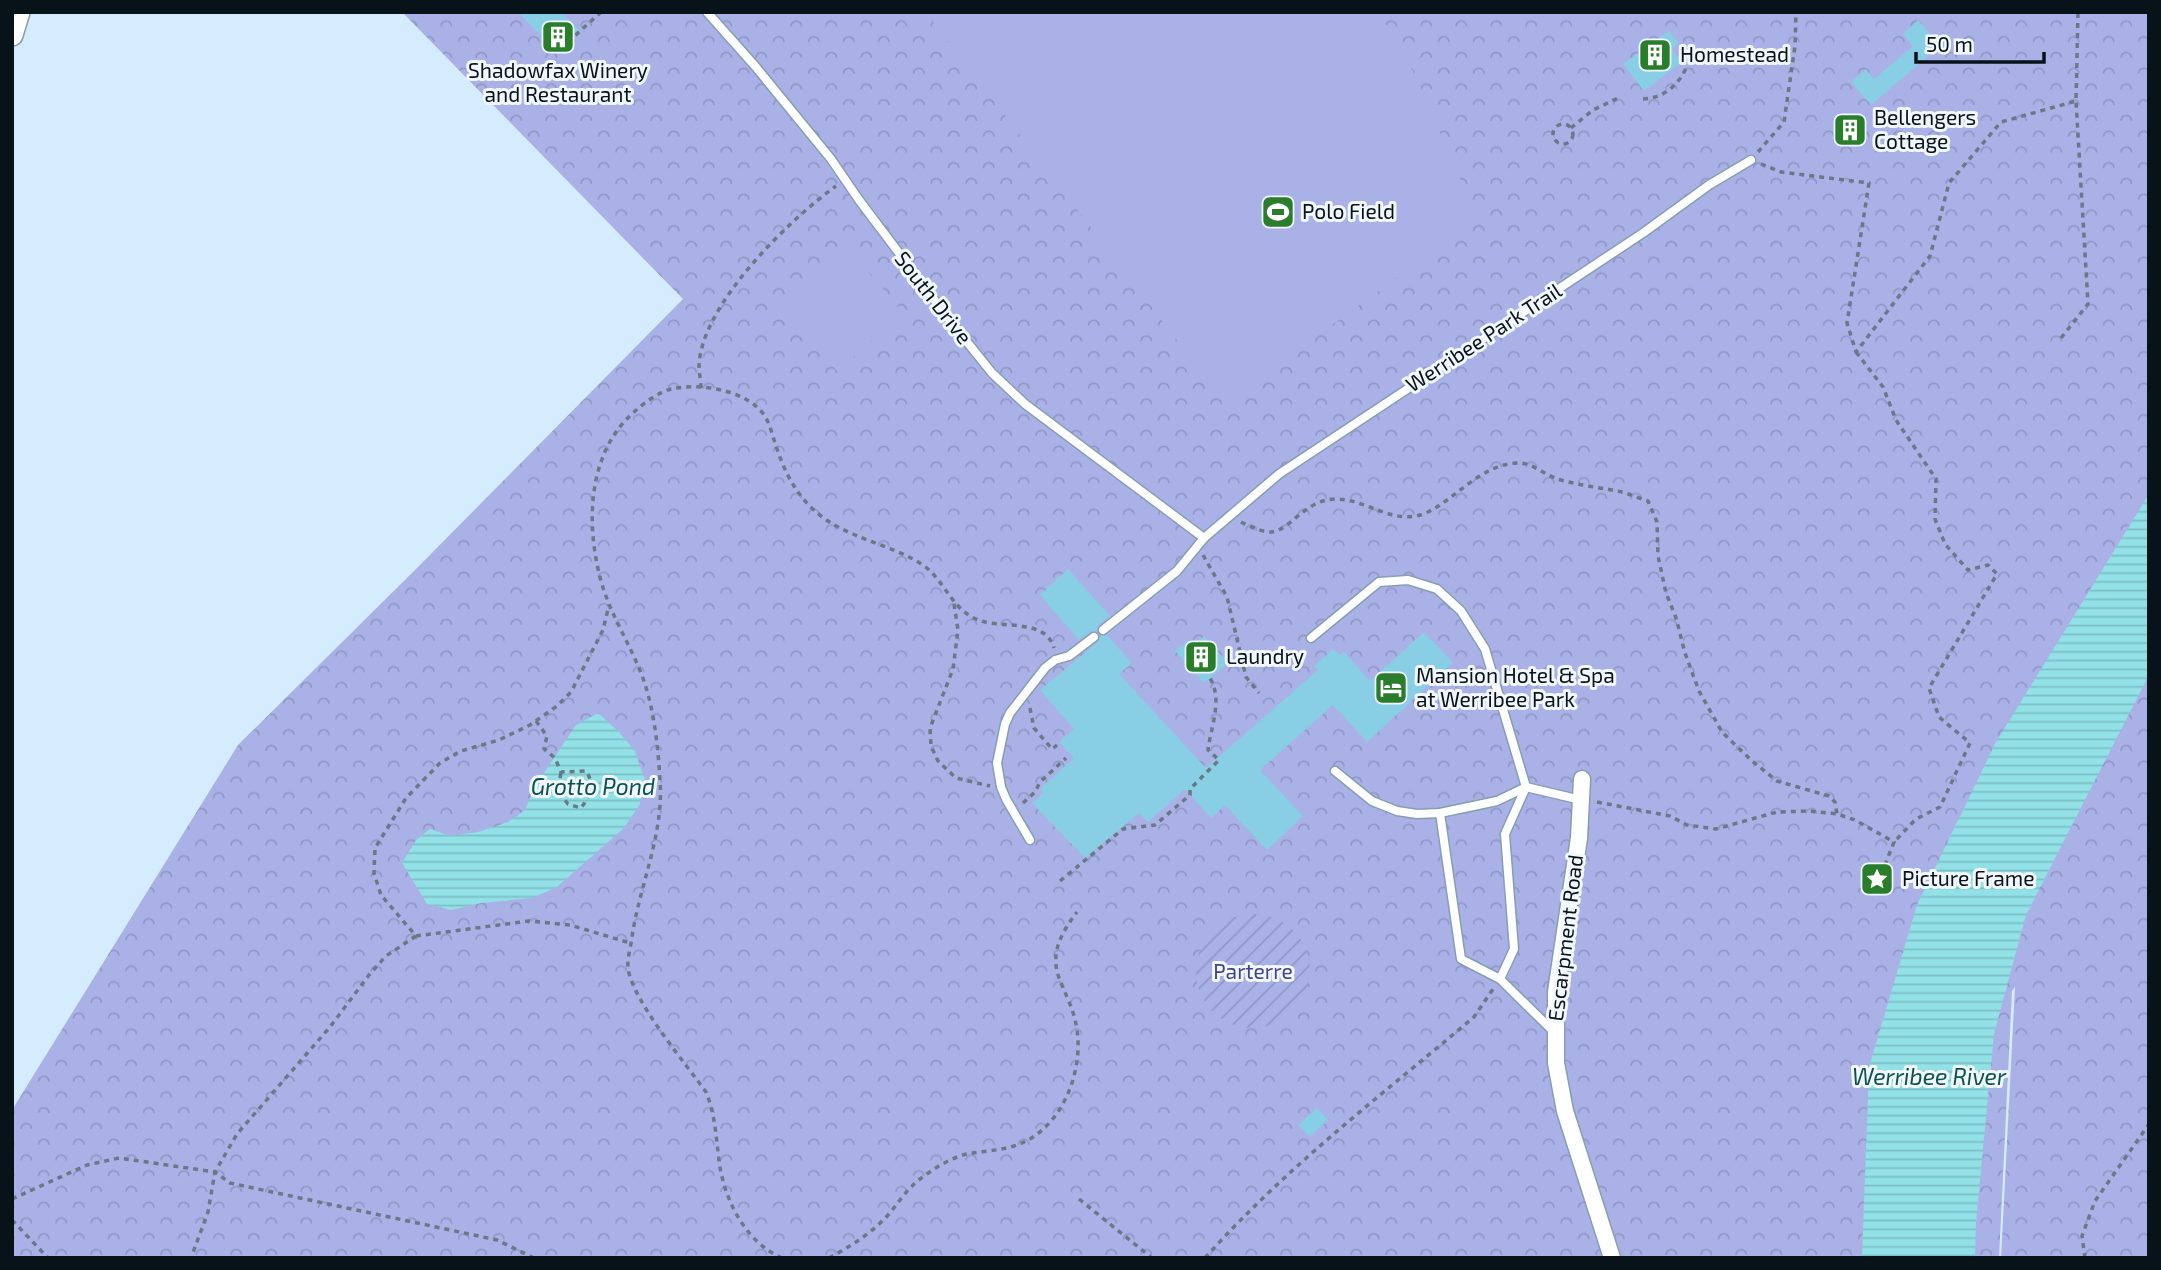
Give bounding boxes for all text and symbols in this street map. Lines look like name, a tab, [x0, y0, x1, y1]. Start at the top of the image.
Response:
building icon: Shadowfax Winery and Restaurant	[539, 18, 577, 56]
scale bar	[1916, 21, 2044, 65]
text: 50 m	[1926, 31, 1973, 56]
building icon: Homestead	[1636, 36, 1674, 74]
place label: Homestead	[1680, 41, 1789, 66]
place label: Shadowfax Winery and Restaurant	[468, 57, 648, 106]
place label: Bellengers Cottage	[1874, 104, 1976, 153]
building icon: Bellengers Cottage	[1831, 111, 1869, 149]
sports icon: Polo Field	[1259, 193, 1297, 231]
place label: Polo Field	[1302, 198, 1395, 223]
street label: South Drive	[890, 246, 978, 348]
street label: Werribee Park Trail	[1401, 277, 1566, 396]
building icon: Laundry	[1182, 638, 1220, 676]
place label: Laundry	[1226, 643, 1304, 668]
place label: Mansion Hotel & Spa at Werribee Park	[1416, 662, 1615, 711]
hotel icon: Mansion Hotel & Spa at Werribee Park	[1372, 669, 1410, 707]
water label: Grotto Pond	[531, 772, 655, 800]
street label: Escarpment Road	[1542, 853, 1587, 1023]
place icon: Picture Frame	[1858, 860, 1896, 898]
place label: Picture Frame	[1902, 865, 2035, 890]
park label: Parterre	[1213, 958, 1293, 983]
water label: Werribee River	[1852, 1062, 2007, 1090]

